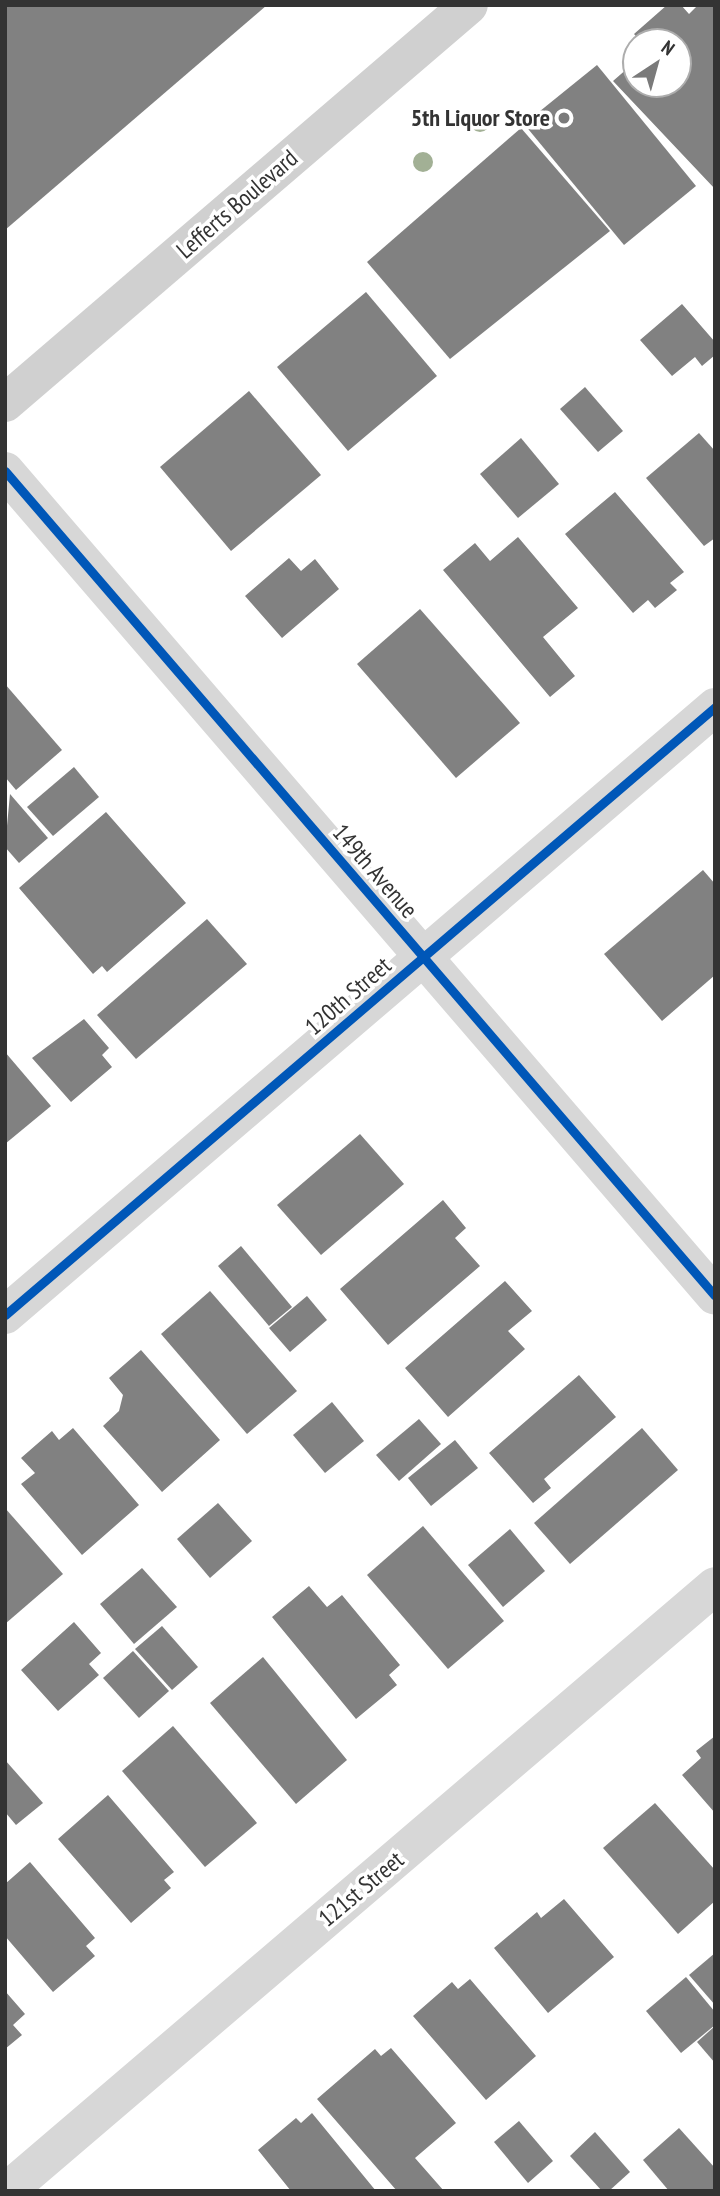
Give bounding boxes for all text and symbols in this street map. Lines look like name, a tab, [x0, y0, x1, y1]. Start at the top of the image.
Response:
north arrow	[622, 28, 692, 98]
text: N	[657, 35, 679, 60]
place label: 5th Liquor Store	[411, 104, 550, 132]
marker: 5th Liquor Store	[556, 110, 572, 126]
street label: Lefferts Boulevard	[171, 144, 303, 264]
street label: 149th Avenue	[326, 818, 424, 924]
street label: 120th Street	[299, 951, 397, 1041]
street label: 121st Street	[313, 1845, 409, 1933]

